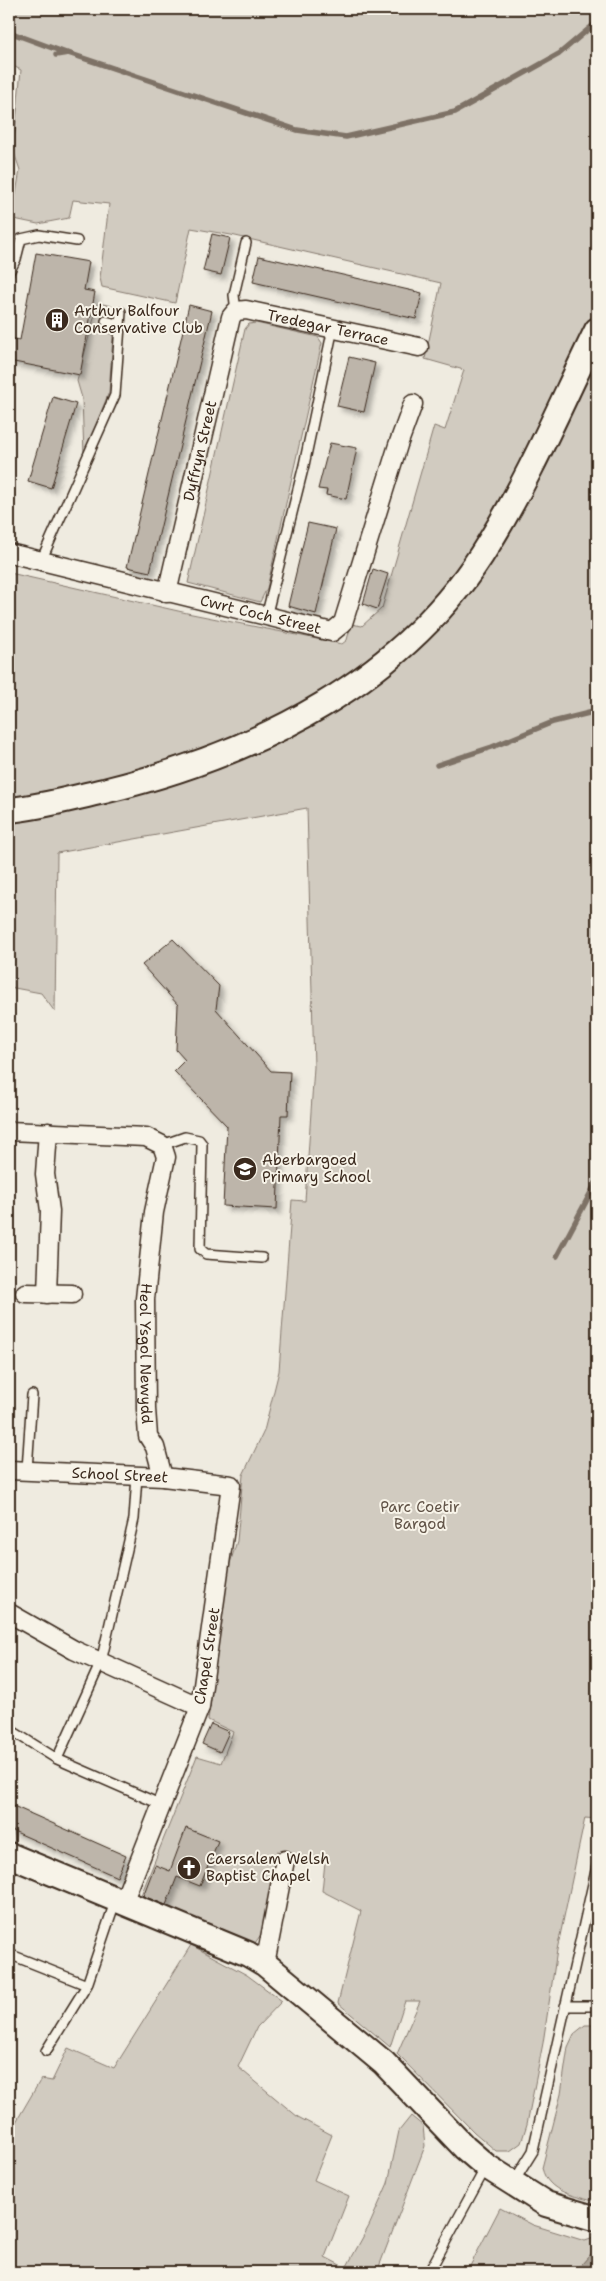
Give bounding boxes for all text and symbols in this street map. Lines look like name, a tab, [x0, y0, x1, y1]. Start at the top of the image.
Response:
place label: Arthur Balfour Conservative Club	[74, 301, 203, 338]
street label: Tredegar Terrace	[265, 305, 391, 350]
building icon: Arthur Balfour Conservative Club	[44, 307, 70, 333]
street label: Dyffryn Street	[179, 398, 221, 503]
street label: Cwrt Coch Street	[198, 590, 323, 639]
place label: Aberbargoed Primary School	[262, 1150, 371, 1187]
school or university icon: Aberbargoed Primary School	[232, 1156, 258, 1182]
street label: Heol Ysgol Newydd	[135, 1282, 157, 1425]
street label: School Street	[71, 1463, 169, 1488]
park label: Parc Coetir Bargod	[380, 1497, 460, 1534]
street label: Chapel Street	[189, 1606, 225, 1706]
place label: Caersalem Welsh Baptist Chapel	[206, 1849, 330, 1886]
church icon: Caersalem Welsh Baptist Chapel	[176, 1855, 202, 1881]

